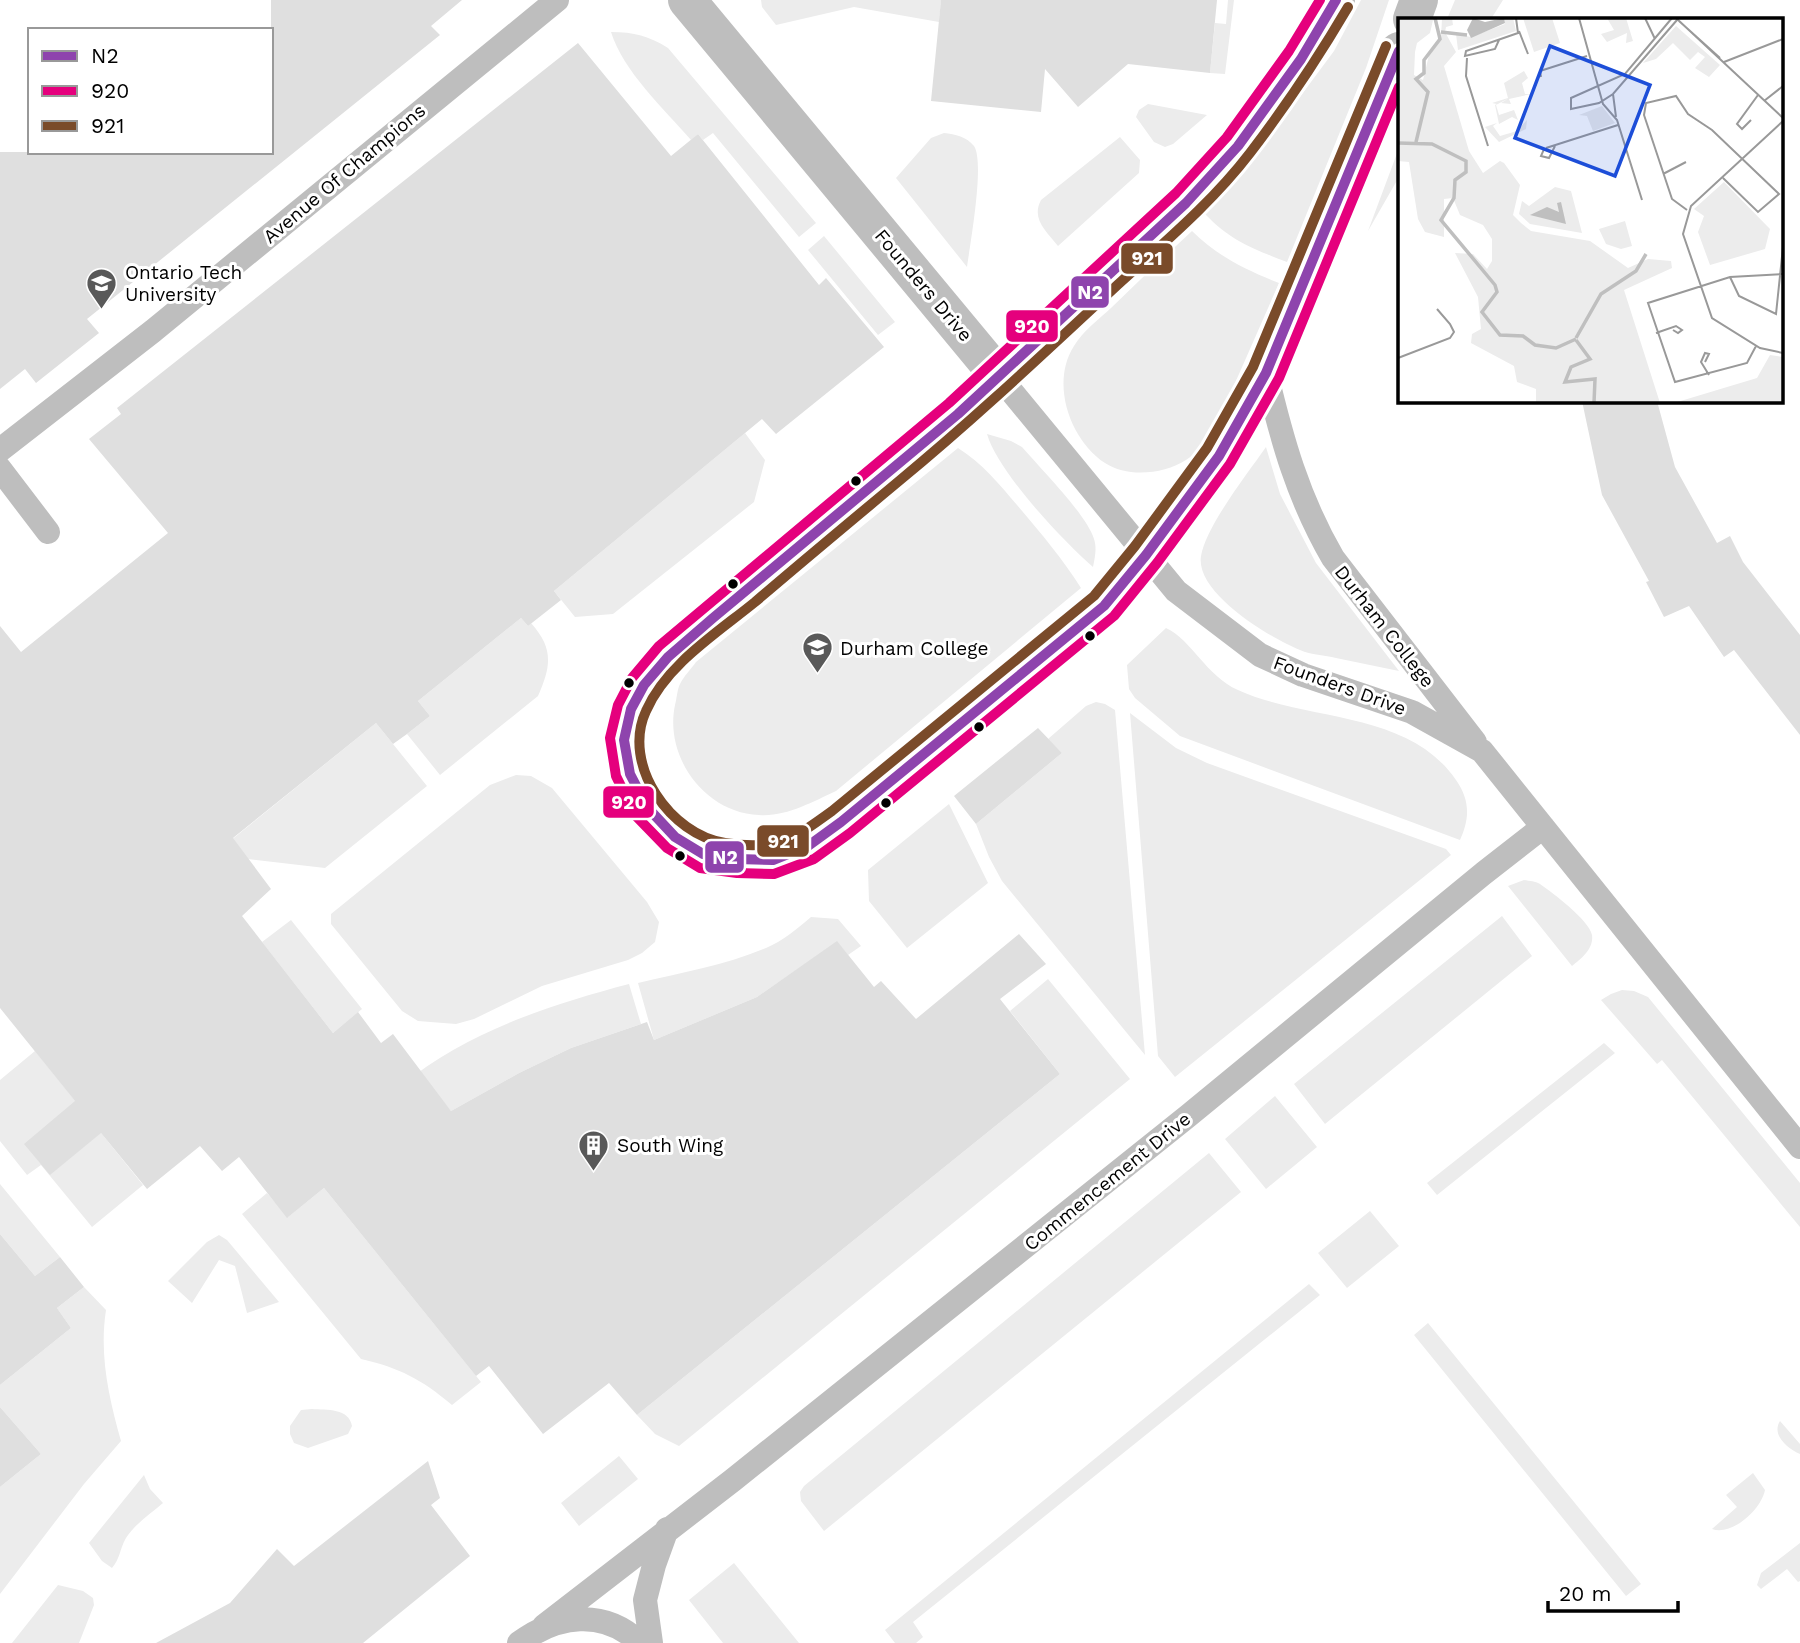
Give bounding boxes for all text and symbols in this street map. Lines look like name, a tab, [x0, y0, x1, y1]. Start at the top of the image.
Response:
inset map	[1398, 18, 1783, 402]
legend	[28, 28, 273, 154]
text: N2	[91, 43, 119, 68]
text: 920	[91, 78, 129, 103]
street label: Avenue Of Champions	[258, 99, 430, 248]
text: 921	[91, 113, 124, 138]
street label: Founders Drive	[870, 225, 977, 346]
line badge: 921	[1120, 242, 1174, 275]
text: 921	[1131, 247, 1163, 270]
place label: Ontario Tech University	[125, 261, 242, 306]
school or university icon: Ontario Tech University	[85, 266, 119, 310]
line badge: N2	[1070, 275, 1110, 309]
text: N2	[1077, 281, 1103, 304]
line badge: 920	[1005, 309, 1059, 343]
text: 920	[1014, 315, 1050, 338]
unlabelled marker	[849, 474, 863, 488]
street label: Durham College	[1330, 561, 1439, 692]
unlabelled marker	[726, 577, 740, 591]
unlabelled marker	[1083, 629, 1097, 643]
school or university icon: Durham College	[800, 631, 834, 675]
place label: Durham College	[840, 637, 988, 660]
street label: Founders Drive	[1270, 651, 1409, 720]
unlabelled marker	[622, 676, 636, 690]
unlabelled marker	[972, 720, 986, 734]
line badge: 920	[602, 785, 655, 819]
text: 920	[611, 791, 647, 814]
unlabelled marker	[879, 796, 893, 810]
line badge: 921	[756, 824, 810, 858]
text: 921	[767, 830, 799, 853]
line badge: N2	[704, 840, 745, 874]
text: N2	[712, 846, 738, 869]
unlabelled marker	[673, 849, 687, 863]
street label: Commencement Drive	[1019, 1107, 1195, 1256]
building icon: South Wing	[577, 1128, 611, 1172]
place label: South Wing	[617, 1134, 724, 1157]
scale bar	[1548, 1570, 1678, 1614]
text: 20 m	[1559, 1581, 1611, 1606]

